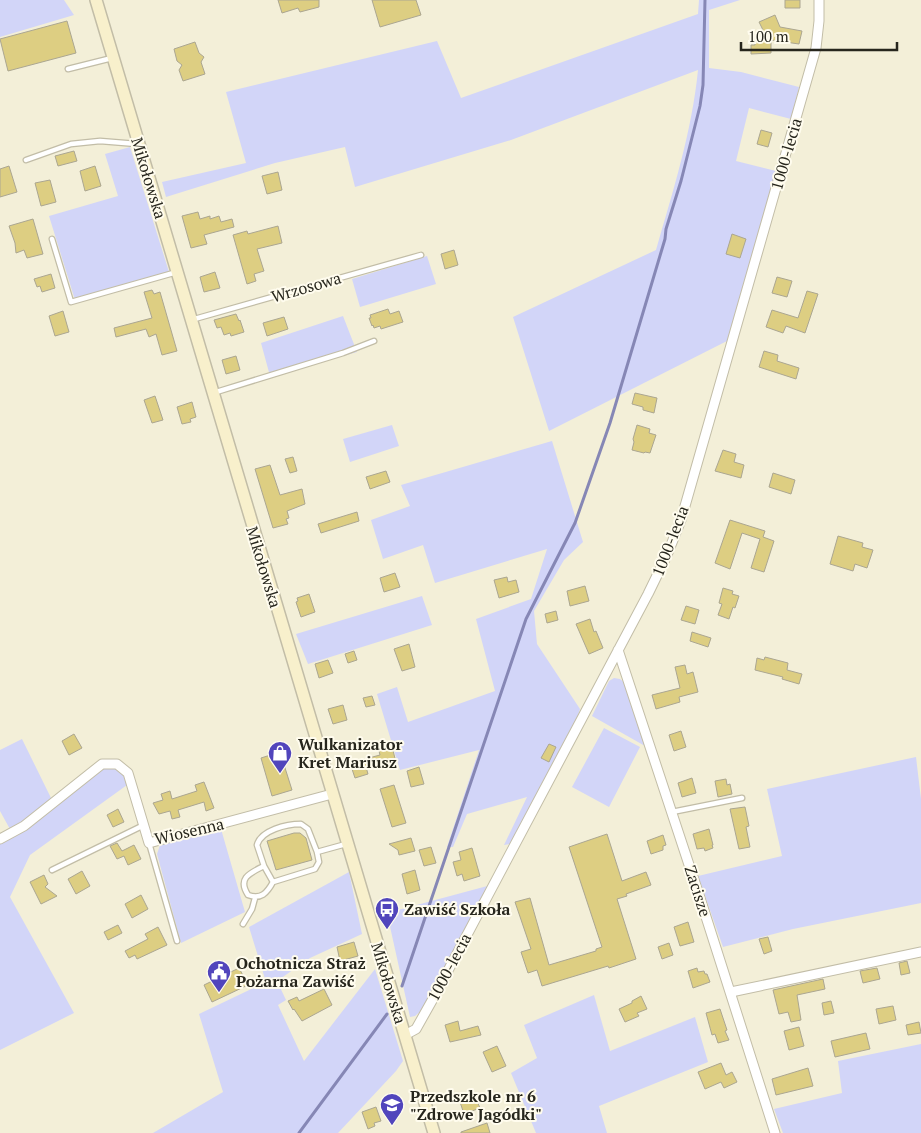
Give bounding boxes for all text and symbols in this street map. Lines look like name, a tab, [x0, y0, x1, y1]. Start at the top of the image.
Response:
scale bar	[741, 20, 897, 52]
text: 100 m	[748, 26, 789, 46]
street label: 1000-lecia	[765, 115, 807, 193]
street label: Mikołowska	[126, 134, 172, 222]
street label: Wrzosowa	[268, 267, 344, 307]
street label: 1000-lecia	[646, 502, 694, 580]
street label: Mikołowska	[241, 523, 287, 611]
place label: Wulkanizator Kret Mariusz	[298, 733, 403, 773]
shop icon: Wulkanizator Kret Mariusz	[267, 740, 293, 774]
street label: Wiosenna	[152, 812, 226, 850]
street label: Zacisze	[679, 863, 717, 919]
bus stop icon: Zawiść Szkoła	[374, 896, 400, 930]
place label: Zawiść Szkoła	[404, 898, 511, 920]
street label: 1000-lecia	[422, 929, 476, 1005]
street label: Mikołowska	[366, 939, 412, 1027]
place label: Ochotnicza Straż Pożarna Zawiść	[236, 952, 366, 992]
public building icon: Ochotnicza Straż Pożarna Zawiść	[206, 959, 232, 993]
place label: Przedszkole nr 6 "Zdrowe Jagódki"	[410, 1085, 542, 1125]
school or university icon: Przedszkole nr 6 "Zdrowe Jagódki"	[379, 1092, 405, 1126]

